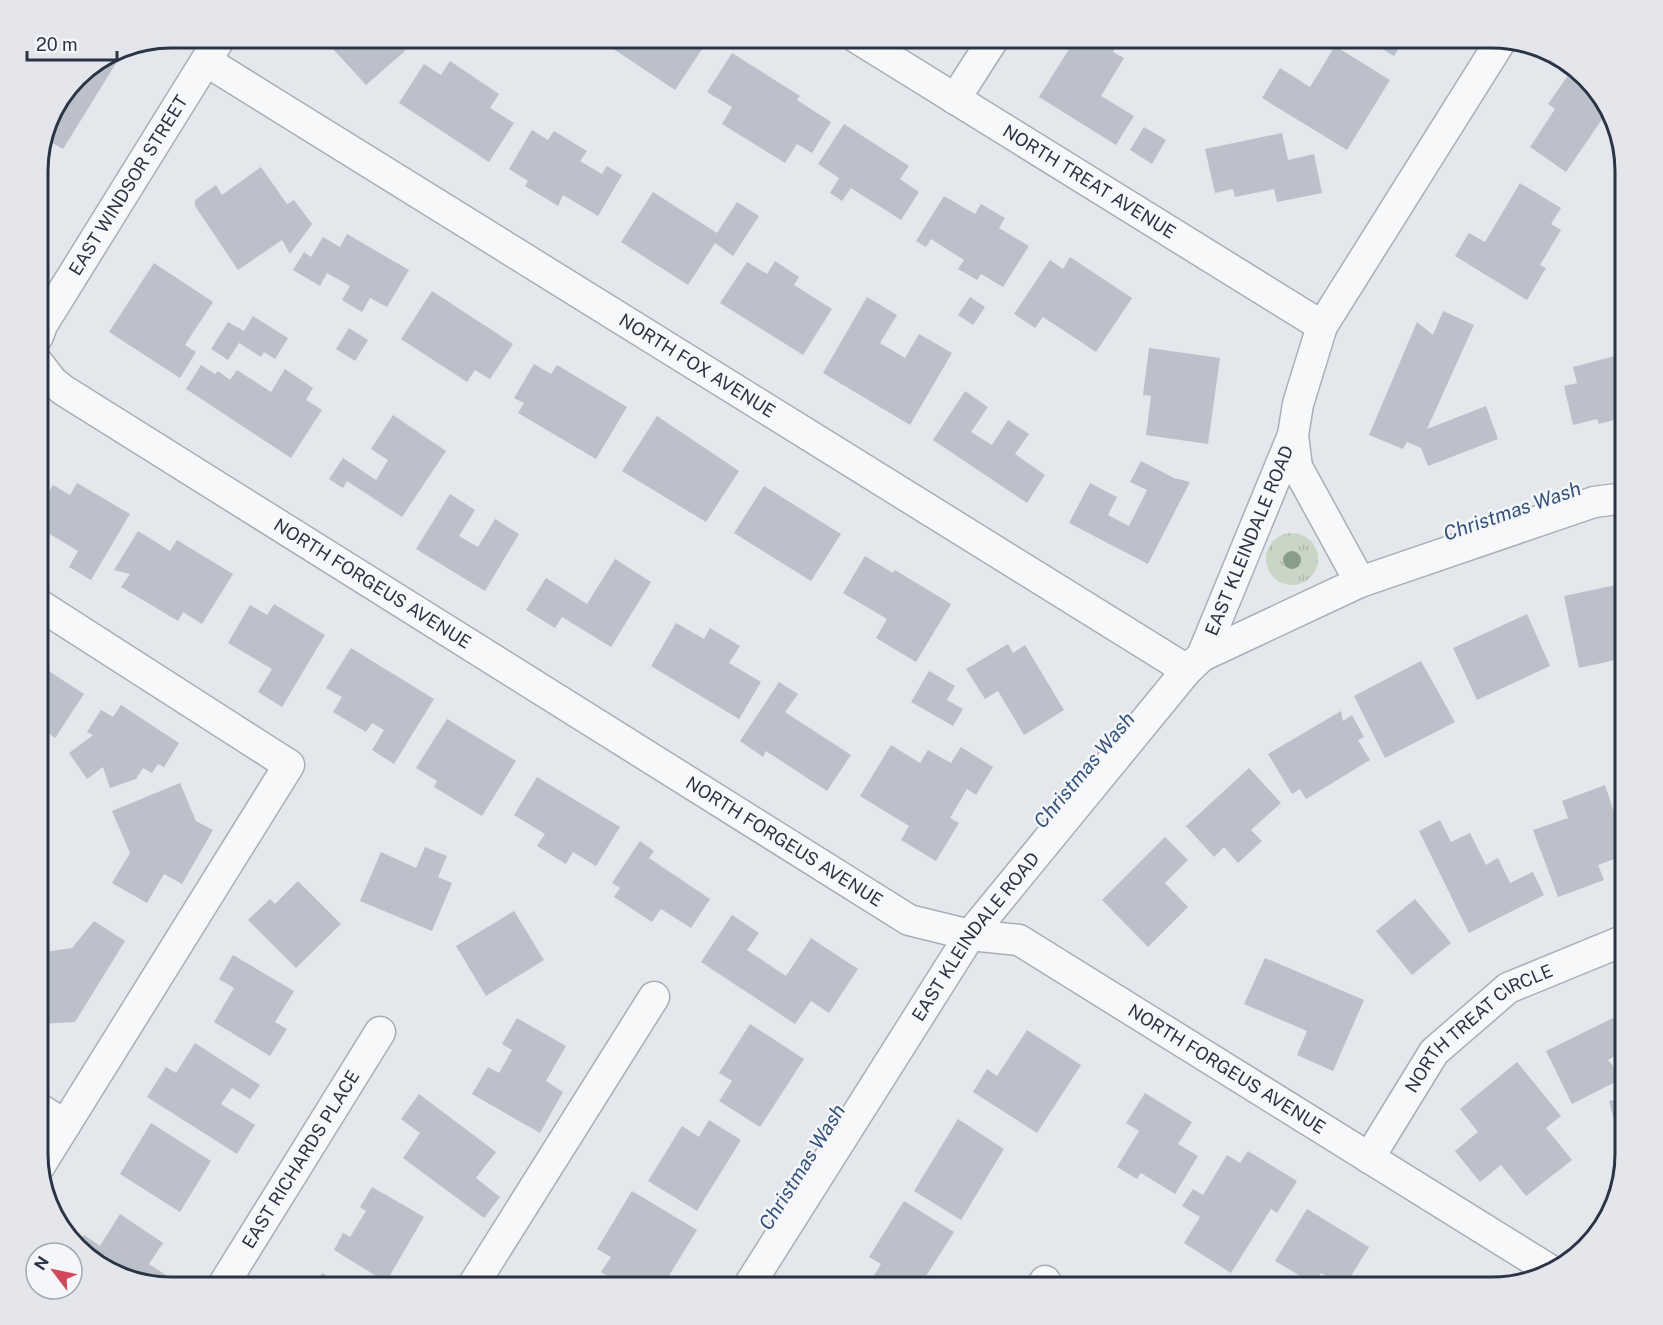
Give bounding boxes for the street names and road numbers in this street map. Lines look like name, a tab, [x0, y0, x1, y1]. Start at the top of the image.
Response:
street label: EAST WINDSOR STREET	[64, 91, 192, 279]
street label: NORTH TREAT AVENUE	[999, 120, 1180, 243]
street label: NORTH FOX AVENUE	[616, 309, 779, 422]
street label: EAST KLEINDALE ROAD	[1201, 442, 1298, 639]
street label: NORTH FORGEUS AVENUE	[270, 514, 475, 653]
street label: NORTH FORGEUS AVENUE	[682, 772, 887, 911]
street label: EAST KLEINDALE ROAD	[907, 848, 1043, 1025]
street label: NORTH TREAT CIRCLE	[1401, 960, 1556, 1096]
street label: NORTH FORGEUS AVENUE	[1124, 1000, 1330, 1138]
street label: EAST RICHARDS PLACE	[238, 1066, 364, 1252]

